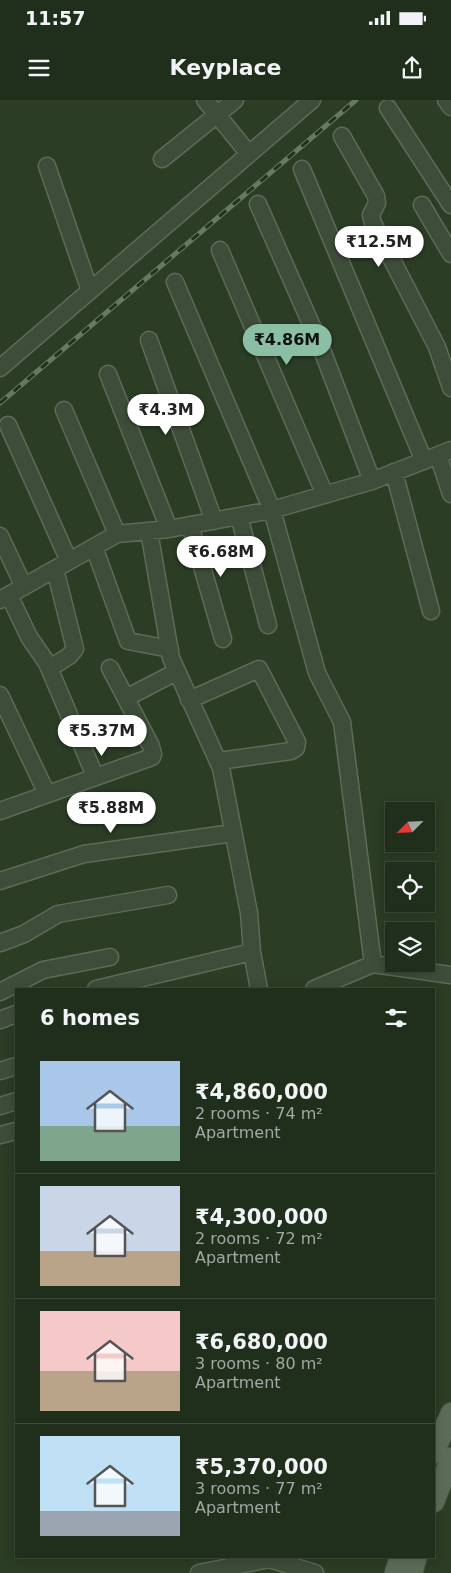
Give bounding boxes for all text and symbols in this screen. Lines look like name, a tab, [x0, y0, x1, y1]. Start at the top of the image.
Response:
text: 11:57	[25, 7, 85, 29]
icon: menu	[25, 54, 53, 82]
icon: share	[398, 54, 426, 82]
text: Keyplace	[169, 55, 282, 80]
pin: ₹12.5M	[338, 226, 420, 268]
text: ₹12.5M	[346, 232, 412, 251]
pin: ₹4.86M	[246, 324, 328, 366]
text: ₹4.86M	[254, 330, 320, 349]
pin: ₹4.3M	[131, 394, 201, 436]
text: ₹4.3M	[138, 400, 194, 419]
pin: ₹6.68M	[180, 536, 262, 578]
text: ₹6.68M	[188, 542, 254, 561]
pin: ₹5.37M	[61, 714, 143, 757]
text: ₹5.37M	[69, 721, 135, 740]
pin: ₹5.88M	[70, 792, 152, 834]
text: ₹5.88M	[78, 798, 144, 817]
north arrow	[385, 802, 435, 852]
map controls	[385, 802, 435, 972]
button: locate	[385, 862, 435, 912]
button: layers	[385, 922, 435, 972]
icon: filters	[382, 1004, 410, 1032]
text: 6 homes	[40, 1006, 140, 1030]
text: ₹4,860,000	[195, 1080, 328, 1104]
icon: home	[80, 1081, 140, 1141]
text: 2 rooms · 74 m²	[195, 1104, 323, 1123]
text: Apartment	[195, 1123, 281, 1142]
text: ₹4,300,000	[195, 1205, 328, 1229]
icon: home	[80, 1206, 140, 1266]
text: 2 rooms · 72 m²	[195, 1229, 323, 1248]
text: Apartment	[195, 1248, 281, 1267]
text: ₹6,680,000	[195, 1330, 328, 1354]
icon: home	[80, 1331, 140, 1391]
text: 3 rooms · 80 m²	[195, 1354, 323, 1373]
text: Apartment	[195, 1373, 281, 1392]
text: ₹5,370,000	[195, 1455, 328, 1479]
icon: home	[80, 1456, 140, 1516]
text: 3 rooms · 77 m²	[195, 1479, 323, 1498]
text: Apartment	[195, 1498, 281, 1517]

